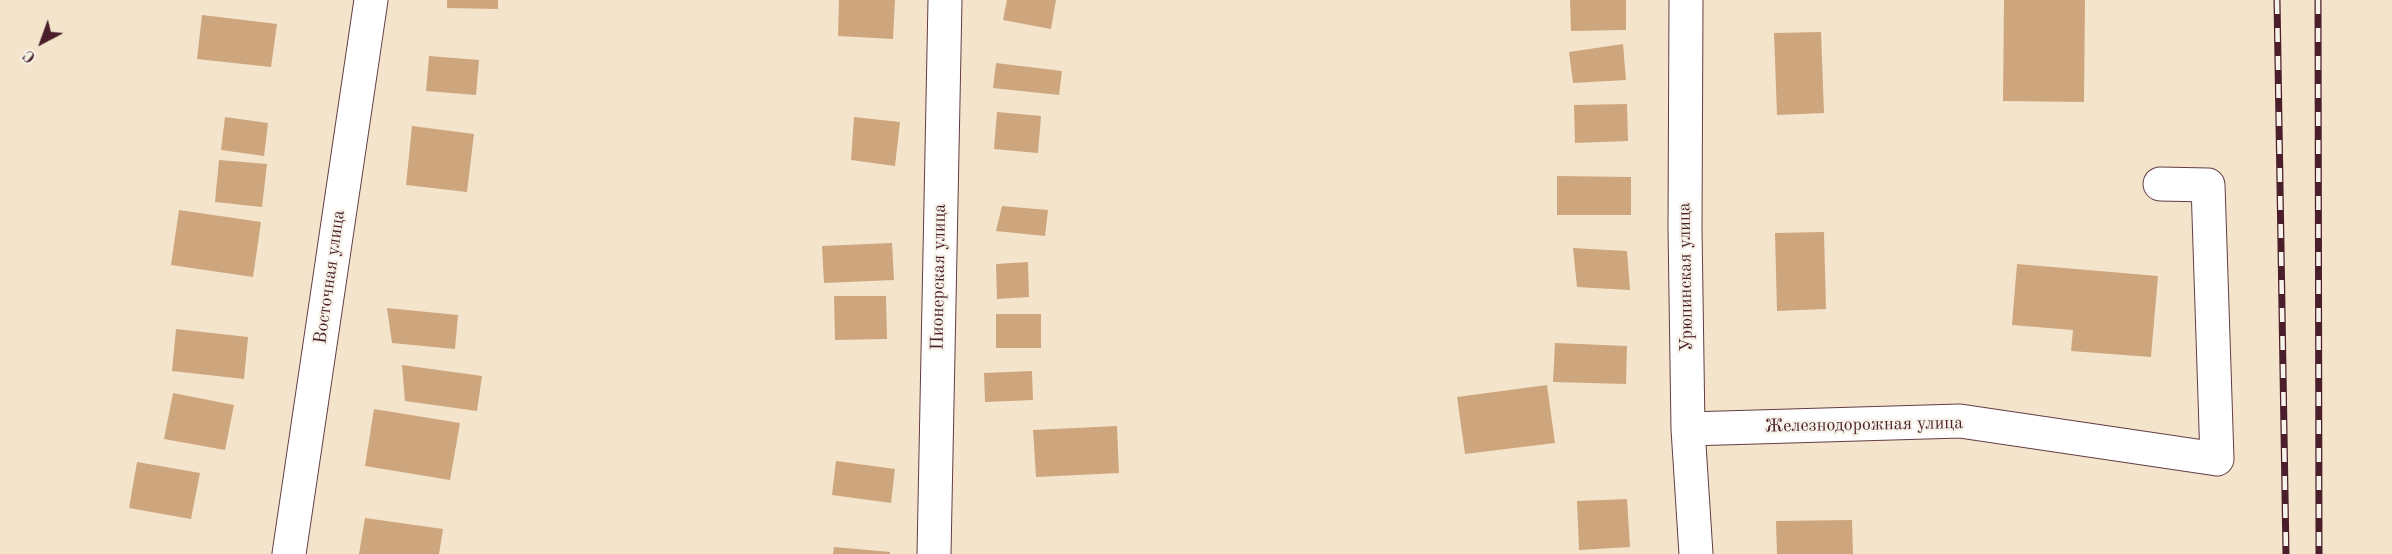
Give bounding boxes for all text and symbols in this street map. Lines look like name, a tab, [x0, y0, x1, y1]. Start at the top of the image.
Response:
north arrow	[12, 12, 72, 72]
text: С	[21, 46, 39, 65]
street label: Урюпинская улица	[1674, 202, 1698, 352]
street label: Пионерская улица	[927, 204, 951, 350]
street label: Восточная улица	[310, 209, 350, 345]
street label: Железнодорожная улица	[1765, 412, 1963, 438]

